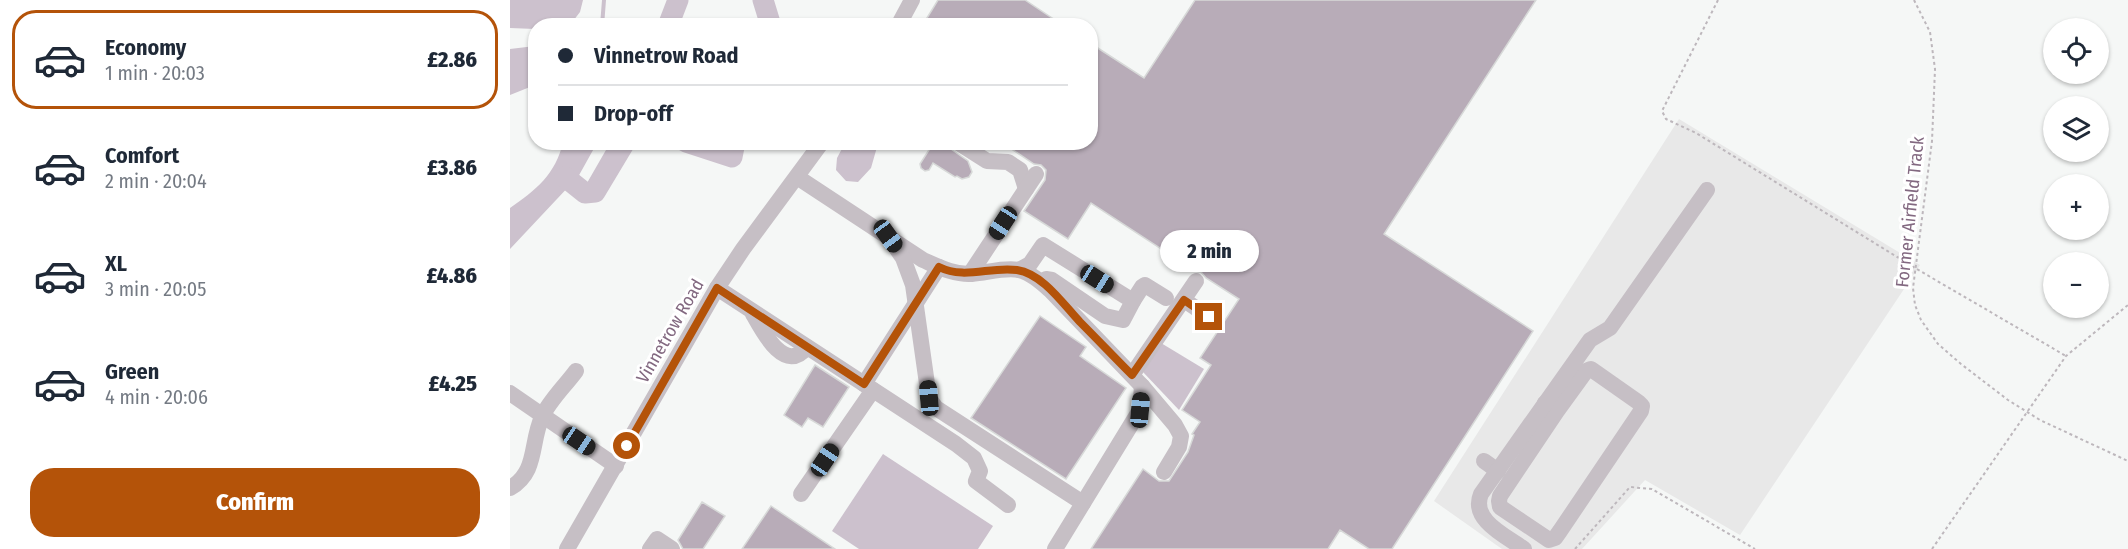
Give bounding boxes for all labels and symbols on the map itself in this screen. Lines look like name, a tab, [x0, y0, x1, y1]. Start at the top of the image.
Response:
street label: Former Airfield Track	[1891, 135, 1929, 289]
car	[986, 203, 1020, 243]
car	[870, 216, 906, 256]
callout: 2 min	[1160, 230, 1258, 272]
car	[1077, 262, 1117, 296]
street label: Vinnetrow Road	[631, 275, 709, 387]
route end	[1195, 303, 1222, 330]
car	[918, 379, 940, 417]
car	[1129, 391, 1151, 429]
car	[559, 423, 599, 459]
route start	[613, 432, 640, 459]
car	[807, 440, 843, 480]

